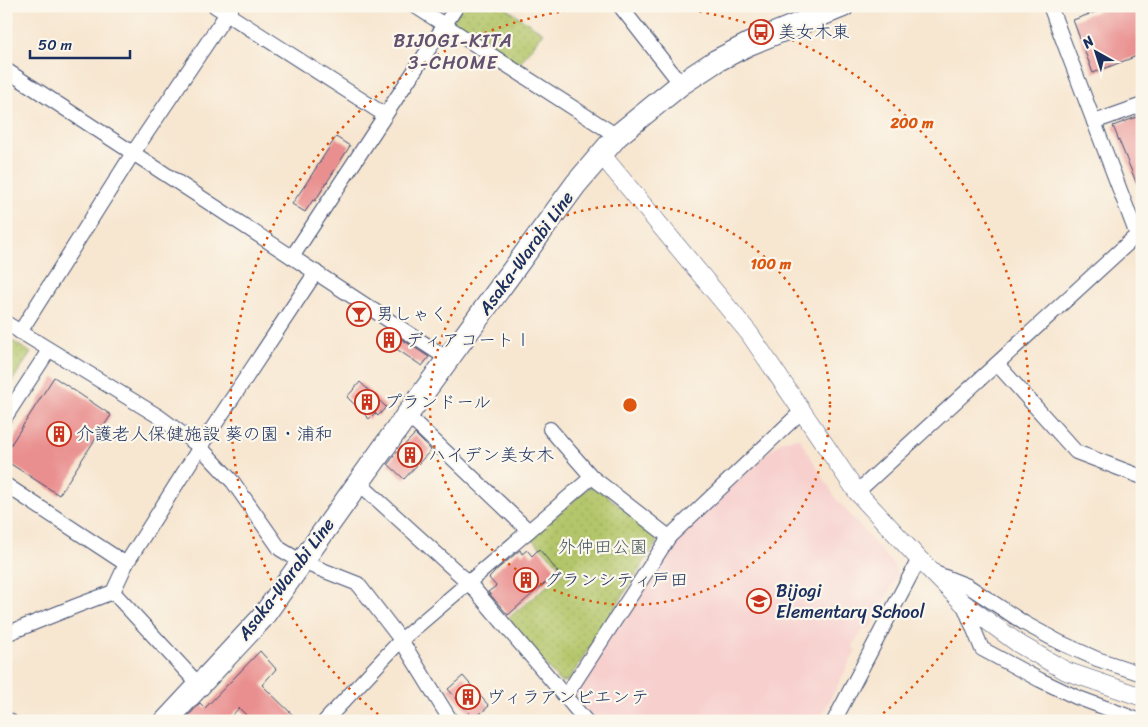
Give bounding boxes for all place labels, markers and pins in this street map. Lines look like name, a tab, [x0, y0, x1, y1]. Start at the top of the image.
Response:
place label: 美女木東	[778, 16, 850, 48]
bus stop icon: 美女木東	[748, 19, 774, 45]
place label: 男しゃく	[376, 298, 448, 330]
bar icon: 男しゃく	[346, 301, 372, 327]
place label: ディアコートⅠ	[406, 324, 532, 356]
building icon: ディアコートⅠ	[376, 327, 402, 353]
place label: プランドール	[384, 386, 491, 418]
building icon: プランドール	[354, 389, 380, 415]
centre of rings	[621, 396, 639, 414]
place label: 介護老人保健施設 葵の園・浦和	[76, 418, 333, 450]
building icon: 介護老人保健施設 葵の園・浦和	[46, 421, 72, 447]
place label: ハイデン美女木	[428, 439, 554, 471]
building icon: ハイデン美女木	[397, 442, 423, 468]
place label: グランシティ戸田	[544, 564, 688, 596]
building icon: グランシティ戸田	[513, 567, 539, 593]
place label: Bijogi Elementary School	[776, 575, 925, 628]
school or university icon: Bijogi Elementary School	[746, 588, 772, 614]
place label: ヴィラアンビエンテ	[486, 681, 649, 713]
building icon: ヴィラアンビエンテ	[455, 684, 481, 710]

